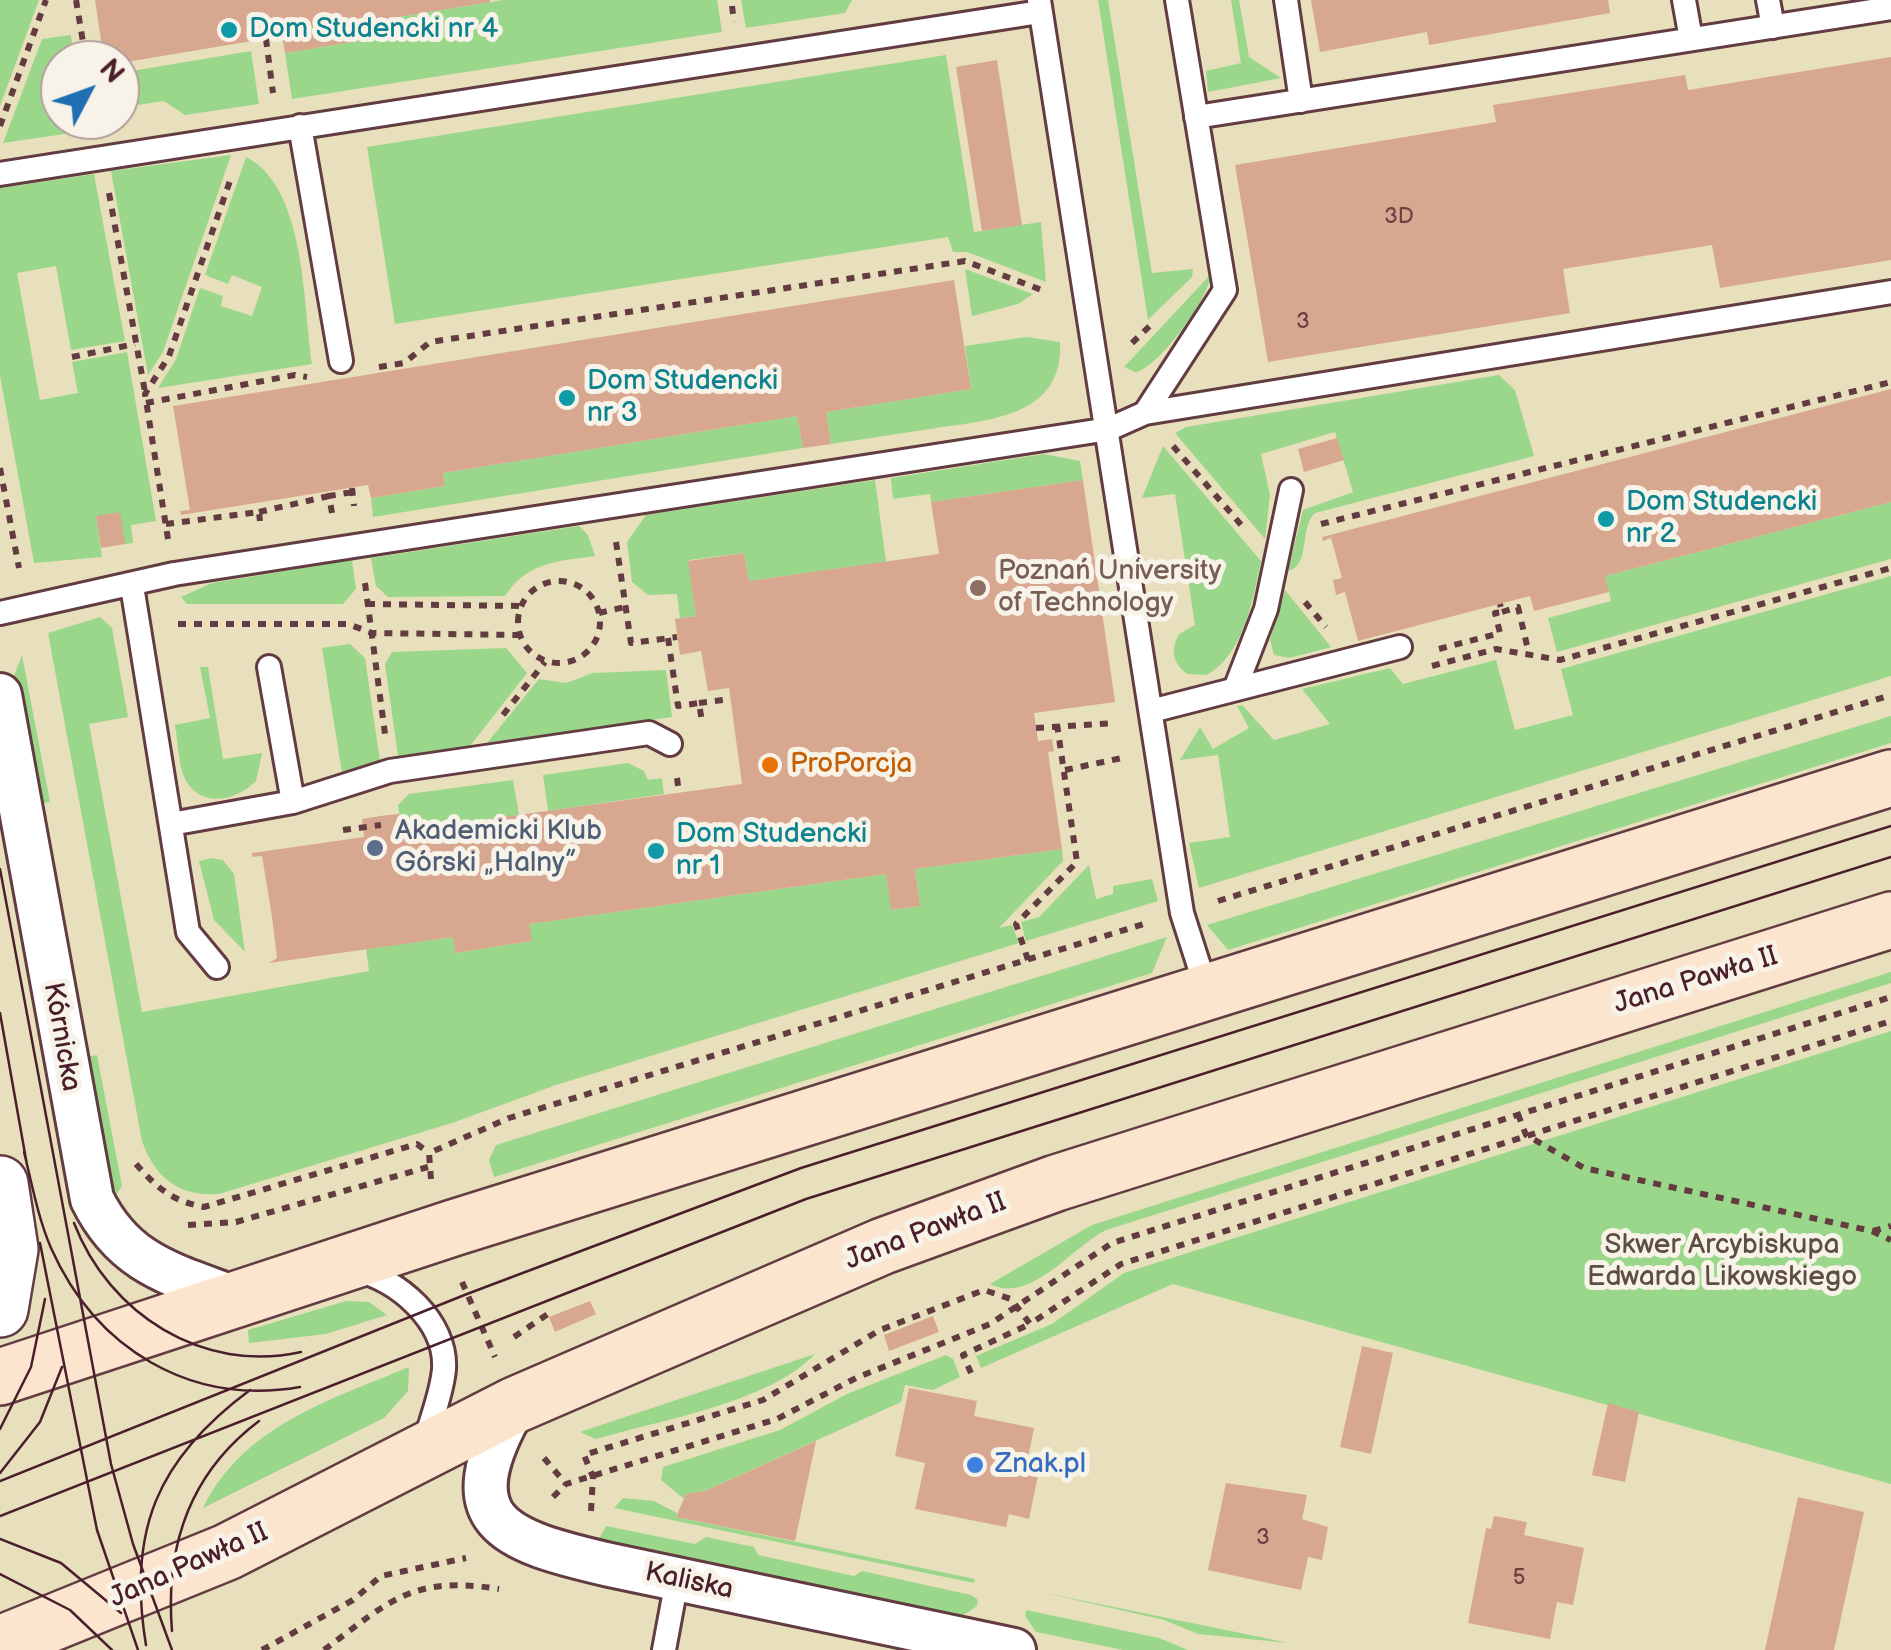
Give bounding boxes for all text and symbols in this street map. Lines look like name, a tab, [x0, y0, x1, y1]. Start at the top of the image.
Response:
place label: Dom Studencki nr 4	[249, 13, 498, 47]
marker: Dom Studencki nr 4	[218, 19, 240, 41]
north arrow	[40, 40, 140, 140]
text: N	[92, 53, 131, 90]
house number: 3D	[1384, 204, 1414, 230]
house number: 3	[1296, 309, 1310, 335]
place label: Dom Studencki nr 3	[587, 365, 778, 431]
marker: Dom Studencki nr 3	[556, 387, 578, 409]
place label: Dom Studencki nr 2	[1626, 486, 1817, 552]
marker: Dom Studencki nr 2	[1595, 508, 1617, 530]
place label: Poznań University of Technology	[998, 555, 1221, 621]
marker: Poznań University of Technology	[967, 577, 989, 599]
place label: ProPorcja	[790, 748, 912, 782]
marker: ProPorcja	[759, 754, 781, 776]
place label: Akademicki Klub Górski „Halny”	[395, 815, 602, 881]
place label: Dom Studencki nr 1	[676, 818, 867, 884]
marker: Akademicki Klub Górski „Halny”	[364, 837, 386, 859]
marker: Dom Studencki nr 1	[645, 840, 667, 862]
street label: Jana Pawła II	[1610, 940, 1782, 1022]
street label: Kórnicka	[35, 980, 87, 1094]
street label: Jana Pawła II	[841, 1186, 1011, 1278]
park label: Skwer Arcybiskupa Edwarda Likowskiego	[1587, 1229, 1857, 1295]
place label: Znak.pl	[995, 1448, 1086, 1482]
marker: Znak.pl	[964, 1454, 986, 1476]
street label: Jana Pawła II	[105, 1516, 273, 1616]
house number: 3	[1256, 1525, 1270, 1551]
street label: Kaliska	[642, 1556, 736, 1608]
house number: 5	[1513, 1565, 1525, 1591]

